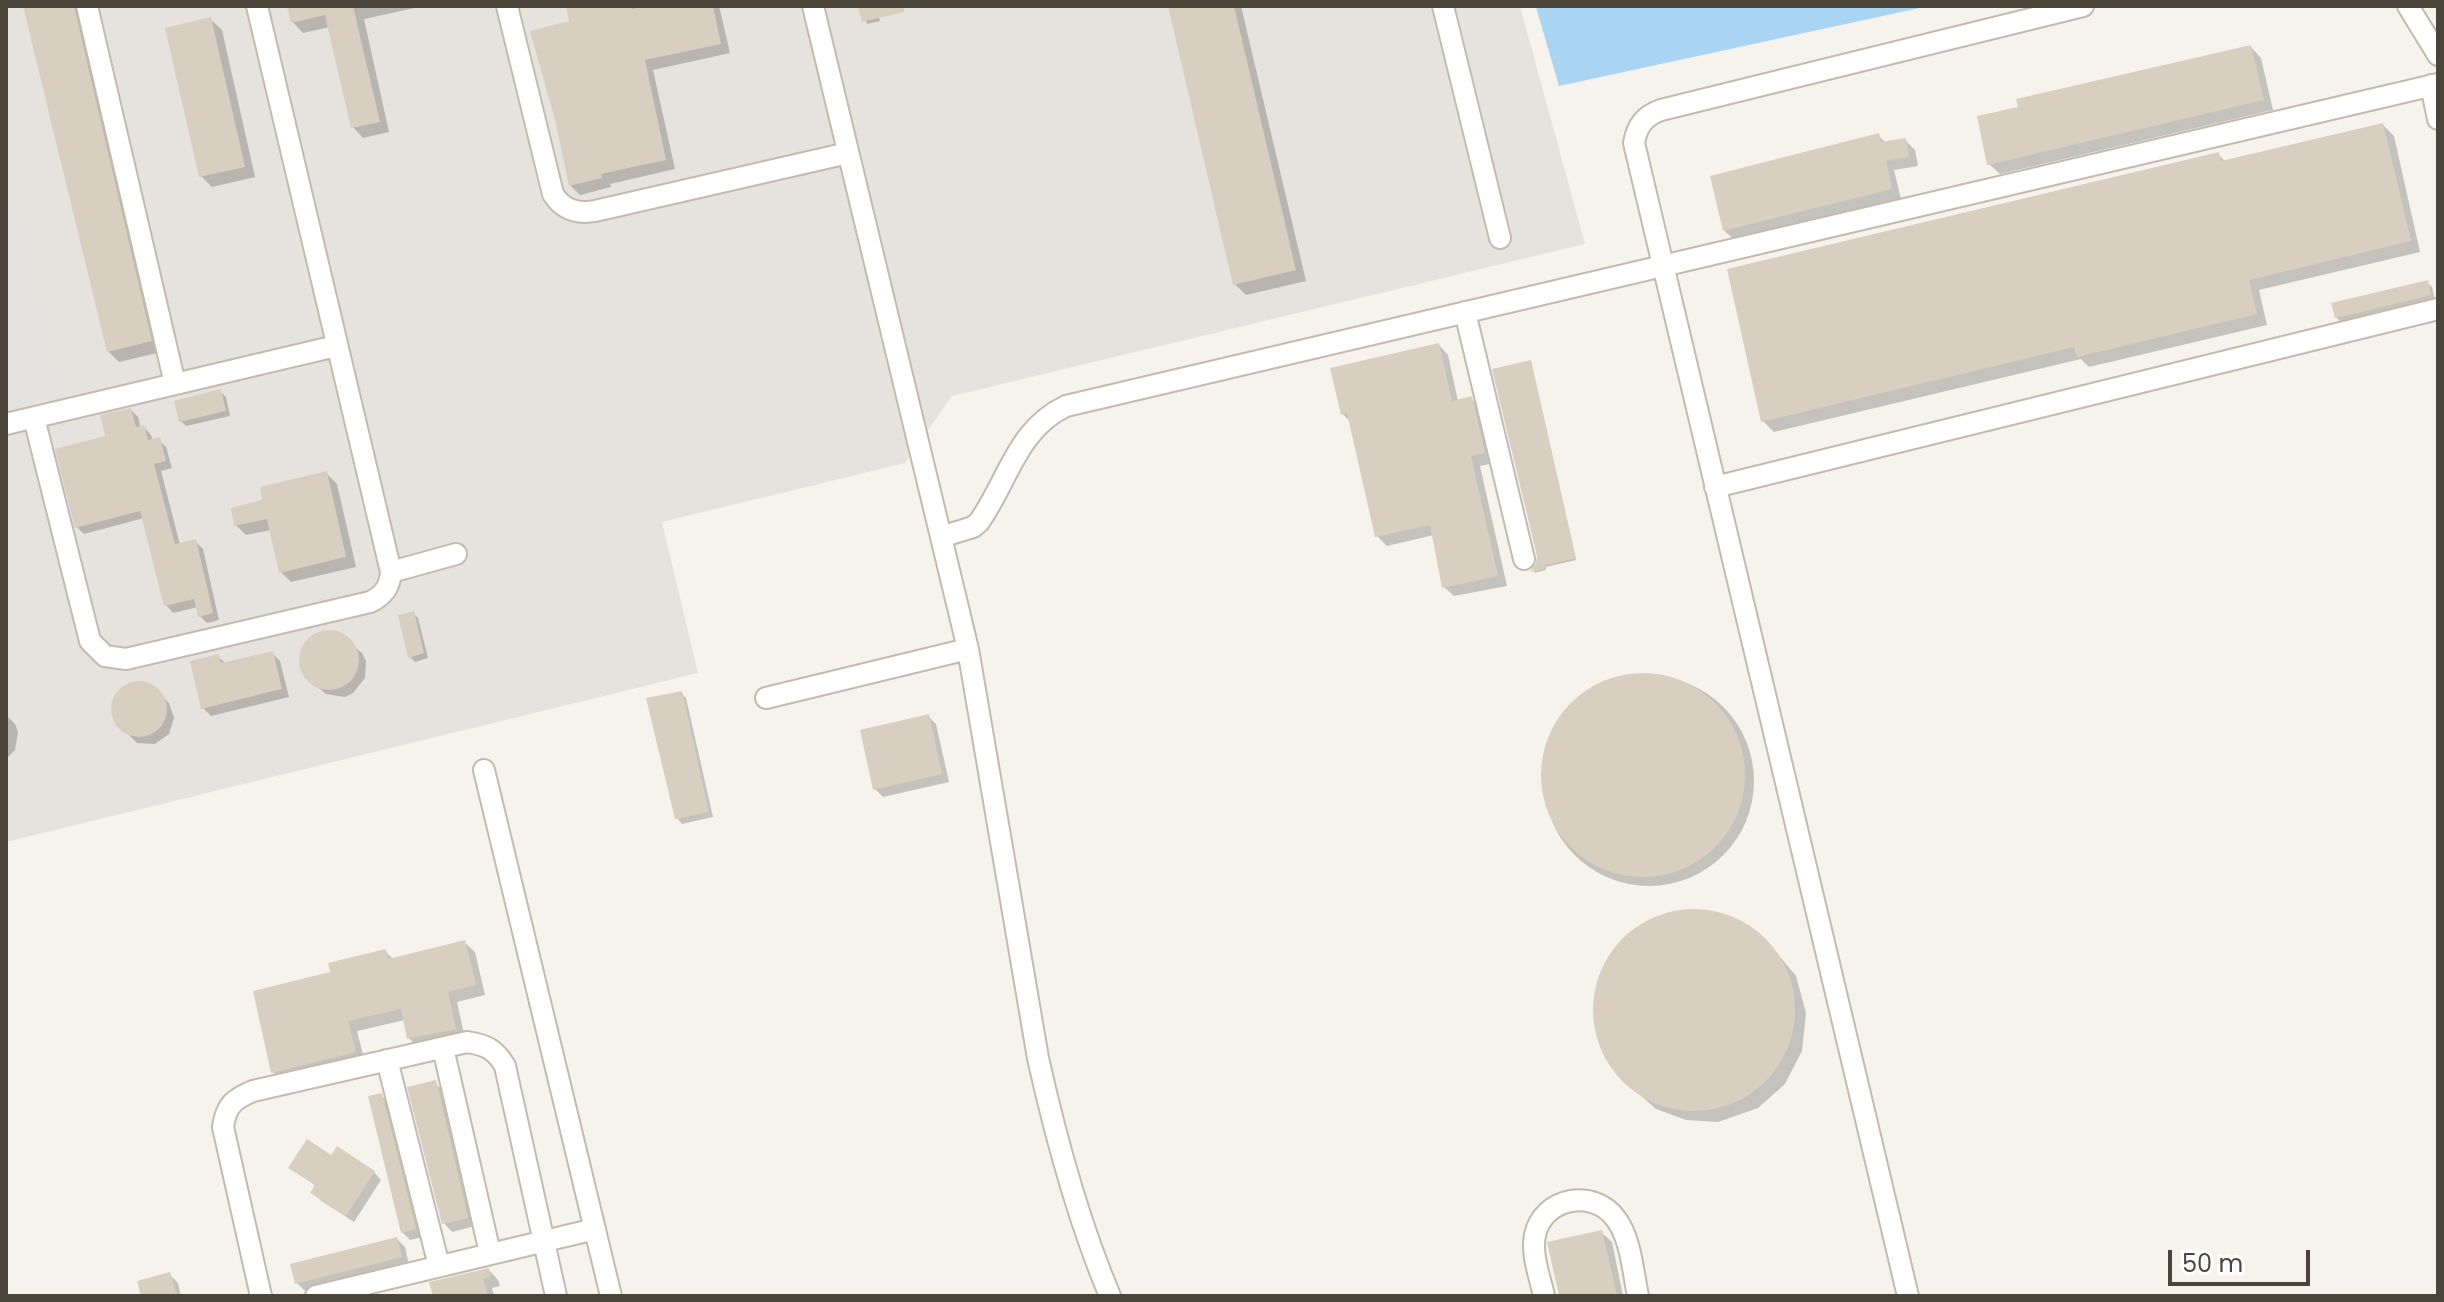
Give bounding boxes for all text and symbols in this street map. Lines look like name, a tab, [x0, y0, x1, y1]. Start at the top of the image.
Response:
scale bar	[2172, 1234, 2314, 1284]
text: 50 m	[2182, 1247, 2243, 1280]

